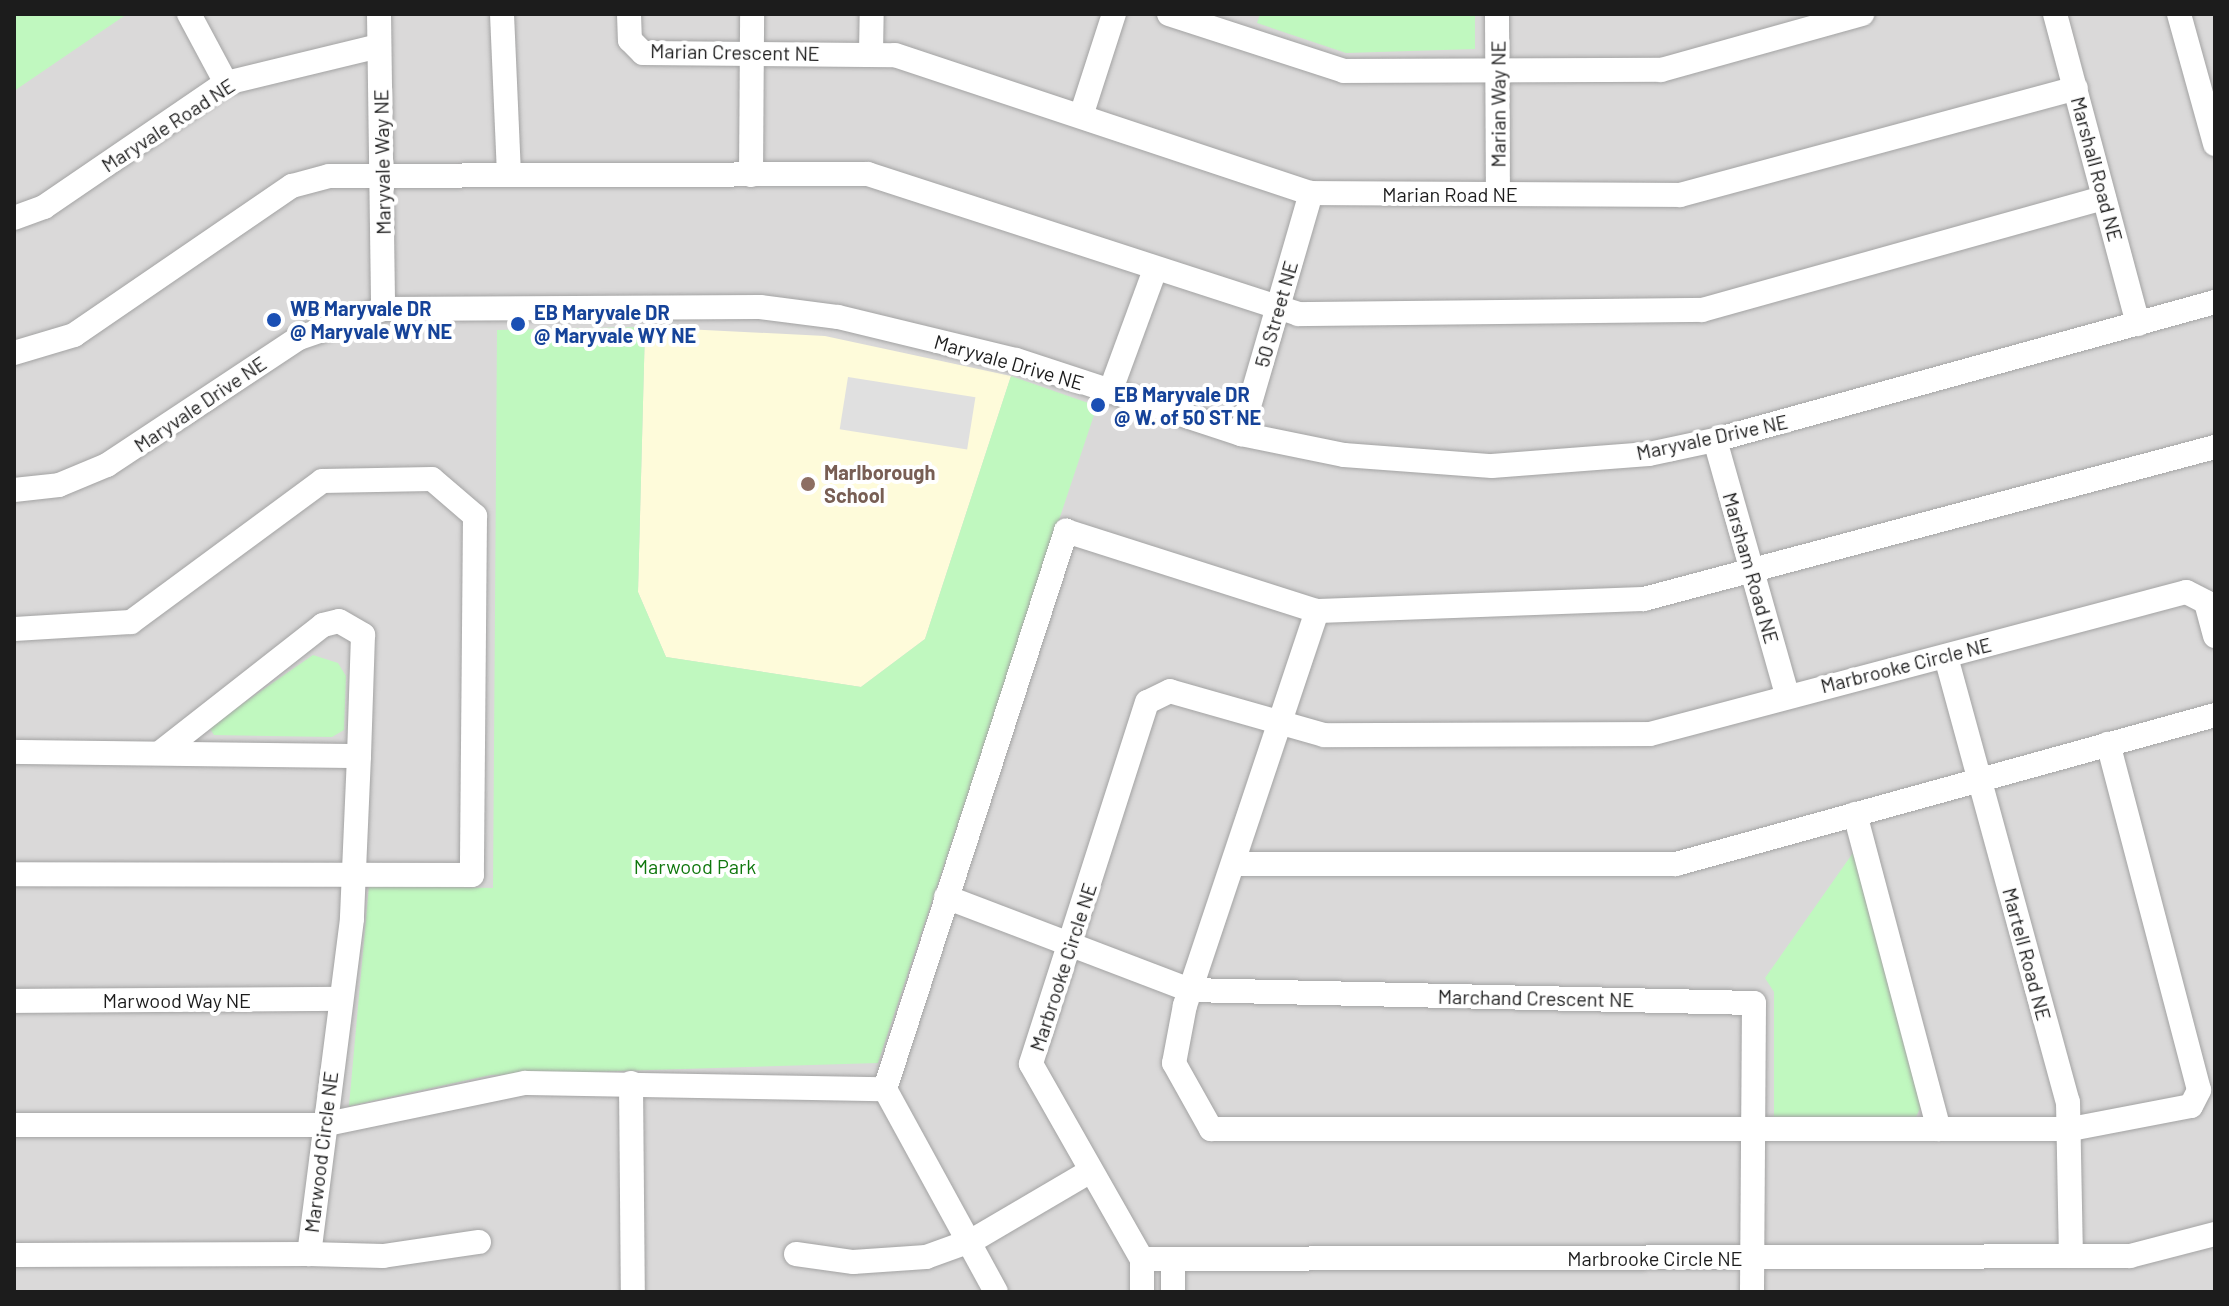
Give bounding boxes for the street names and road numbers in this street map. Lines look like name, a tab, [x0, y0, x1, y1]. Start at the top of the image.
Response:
street label: Marian Crescent NE	[650, 39, 820, 65]
street label: Marian Way NE	[1486, 40, 1510, 168]
street label: Maryvale Road NE	[97, 73, 239, 177]
street label: Maryvale Way NE	[369, 89, 395, 235]
street label: Marshall Road NE	[2066, 94, 2128, 244]
street label: Marian Road NE	[1382, 182, 1518, 206]
street label: 50 Street NE	[1249, 258, 1303, 370]
street label: Maryvale Drive NE	[932, 329, 1086, 395]
street label: Maryvale Drive NE	[129, 351, 271, 457]
street label: Maryvale Drive NE	[1634, 409, 1790, 465]
street label: Marsham Road NE	[1718, 489, 1784, 647]
street label: Marbrooke Circle NE	[1818, 632, 1994, 698]
street label: Marbrooke Circle NE	[1024, 880, 1102, 1054]
street label: Martell Road NE	[1998, 885, 2056, 1023]
street label: Marchand Crescent NE	[1438, 984, 1634, 1012]
street label: Marwood Way NE	[103, 988, 251, 1012]
street label: Marwood Circle NE	[299, 1070, 343, 1234]
street label: Marbrooke Circle NE	[1567, 1246, 1743, 1270]

